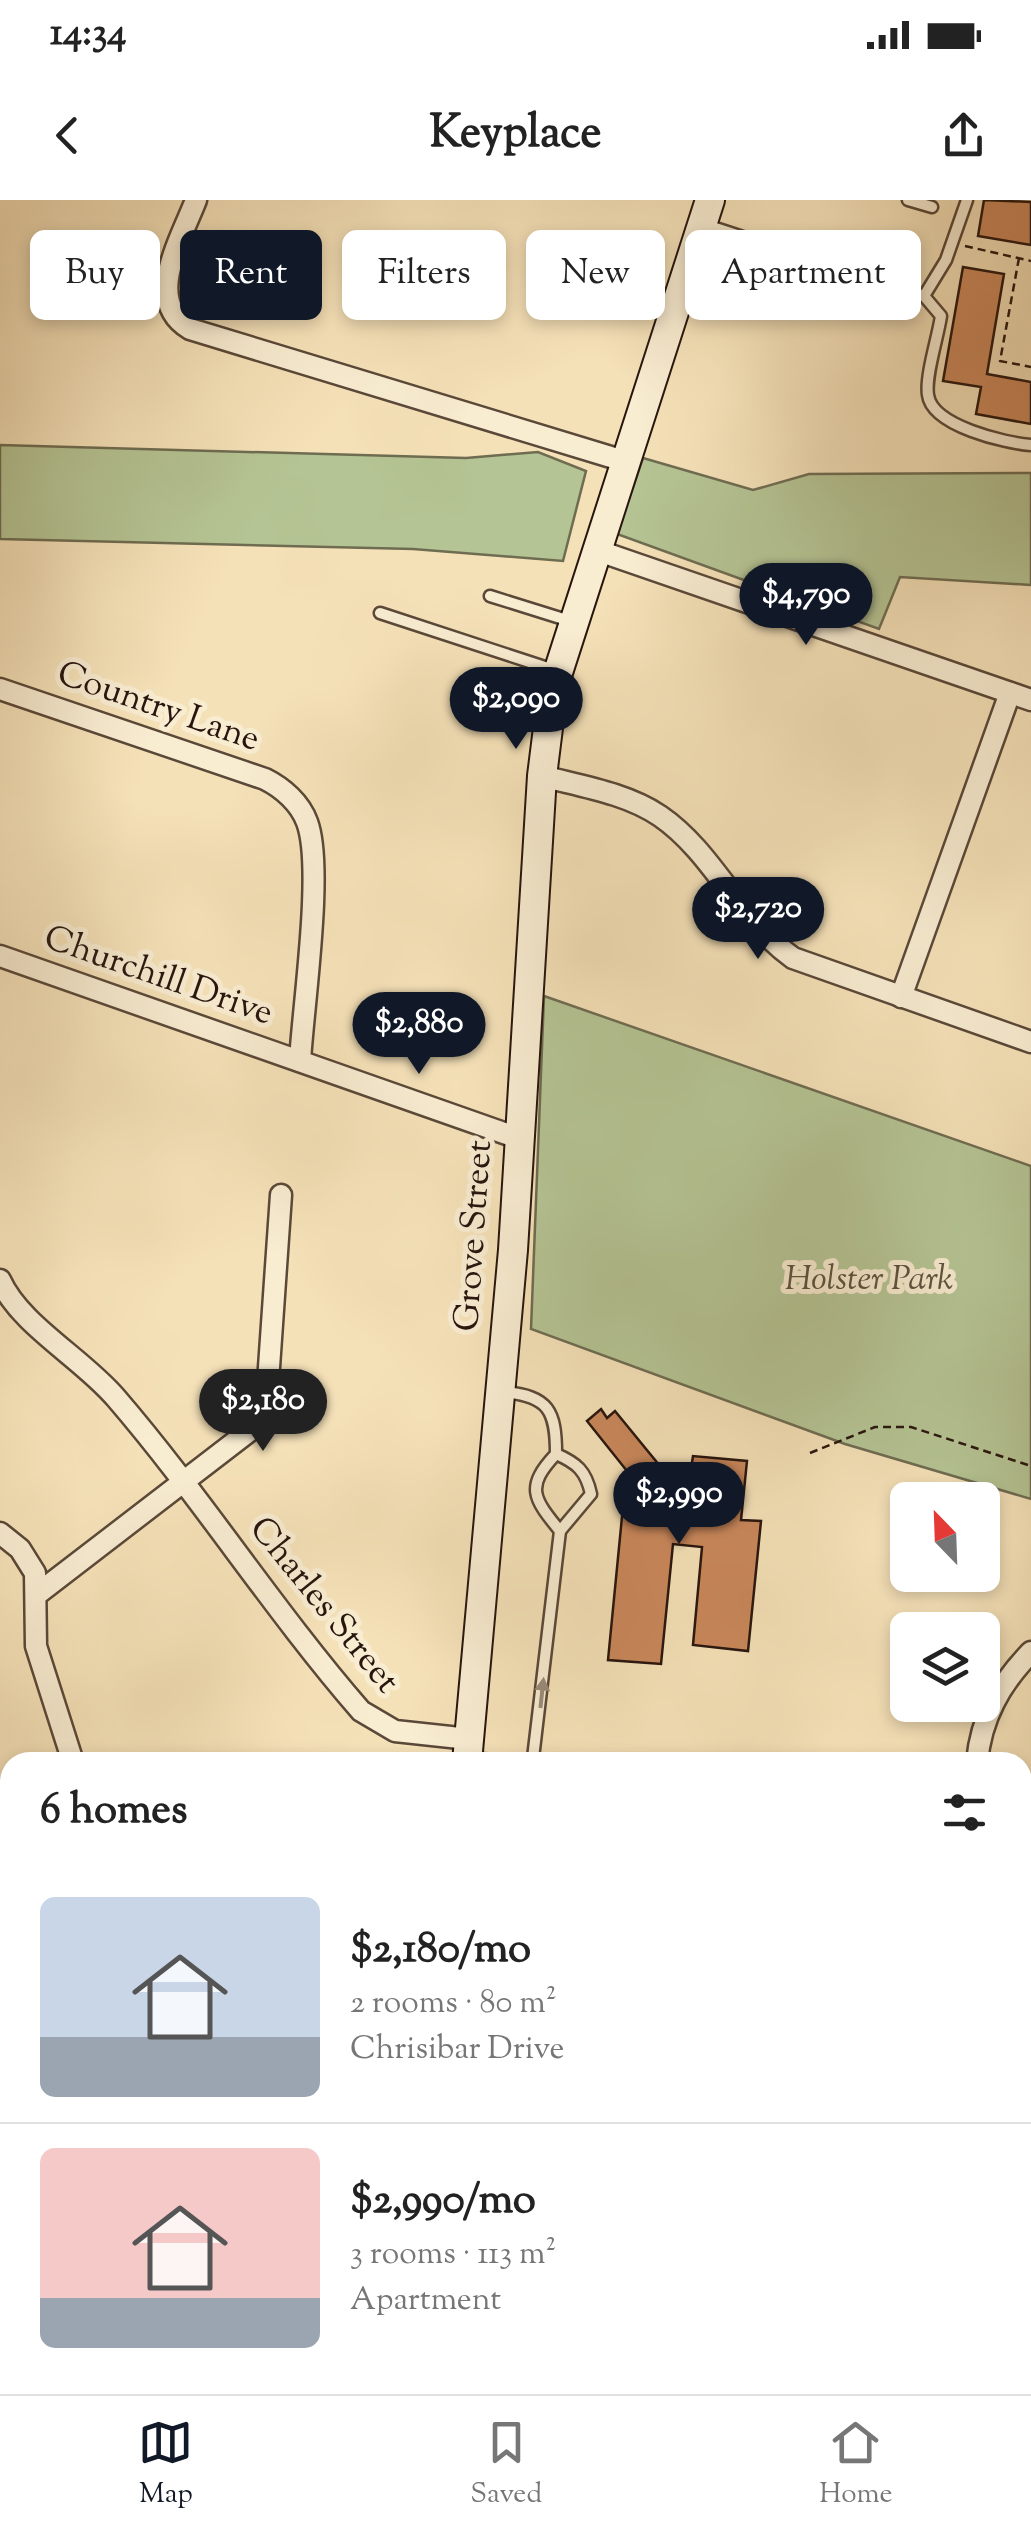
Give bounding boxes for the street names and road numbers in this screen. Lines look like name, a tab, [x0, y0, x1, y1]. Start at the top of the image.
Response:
street label: Country Lane	[50, 650, 266, 766]
street label: Churchill Drive	[37, 914, 279, 1040]
street label: Grove Street	[443, 1139, 507, 1333]
street label: Charles Street	[236, 1507, 410, 1705]

